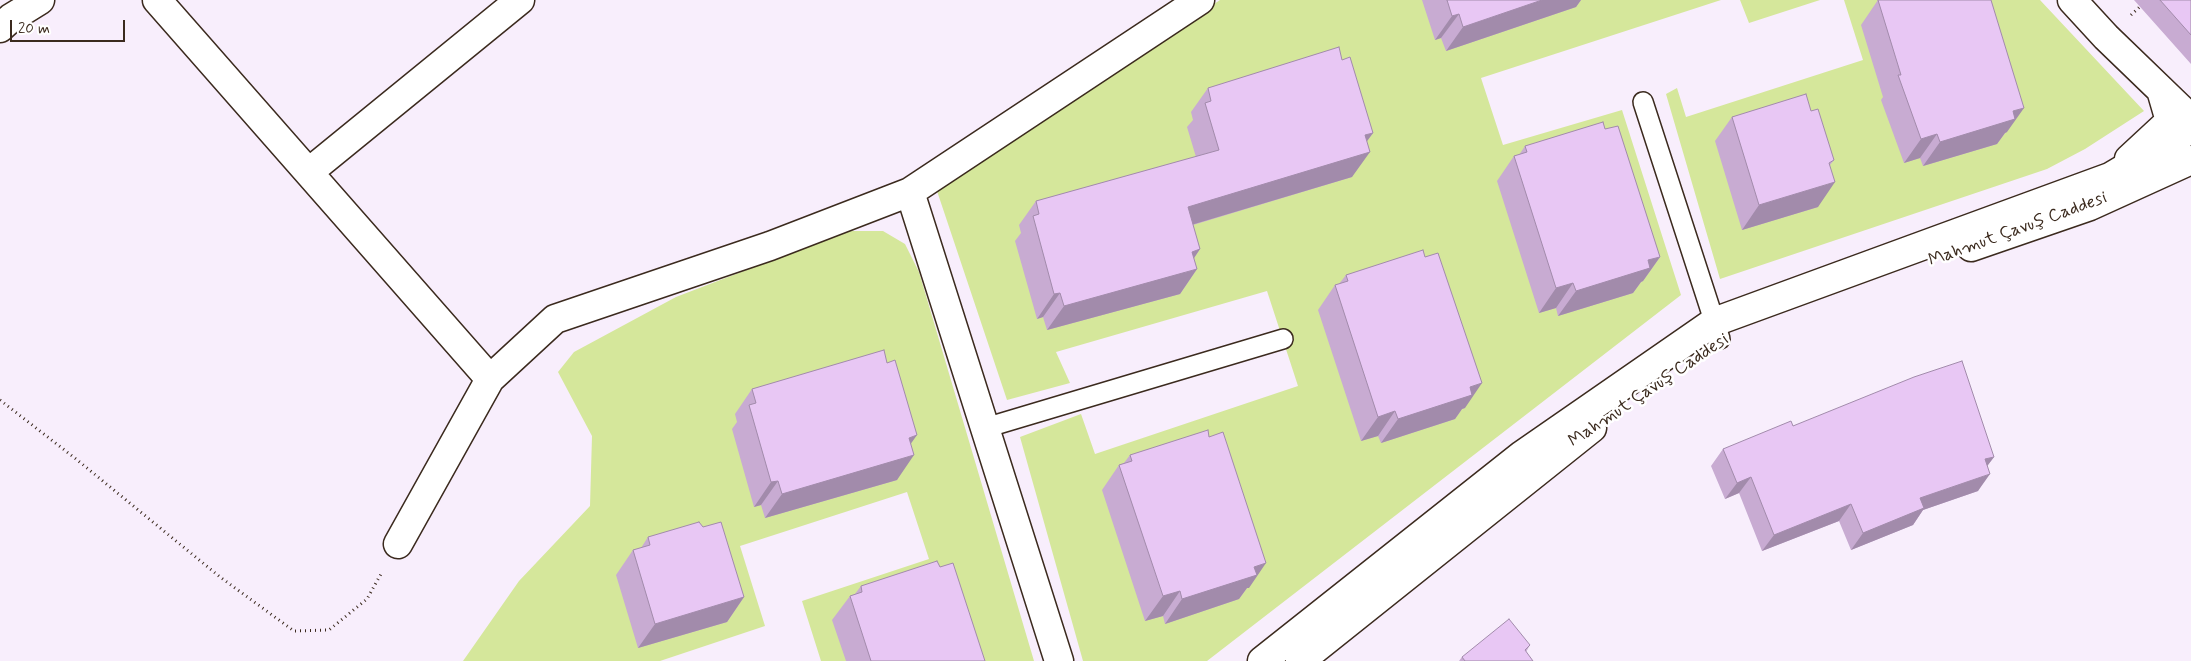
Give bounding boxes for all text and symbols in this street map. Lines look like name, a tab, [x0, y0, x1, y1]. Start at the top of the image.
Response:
scale bar	[12, 10, 128, 42]
text: 20 m	[18, 19, 50, 39]
street label: Mahmut Çavuş Caddesi	[1926, 188, 2110, 272]
street label: Mahmut Çavuş Caddesi	[1565, 329, 1733, 453]

